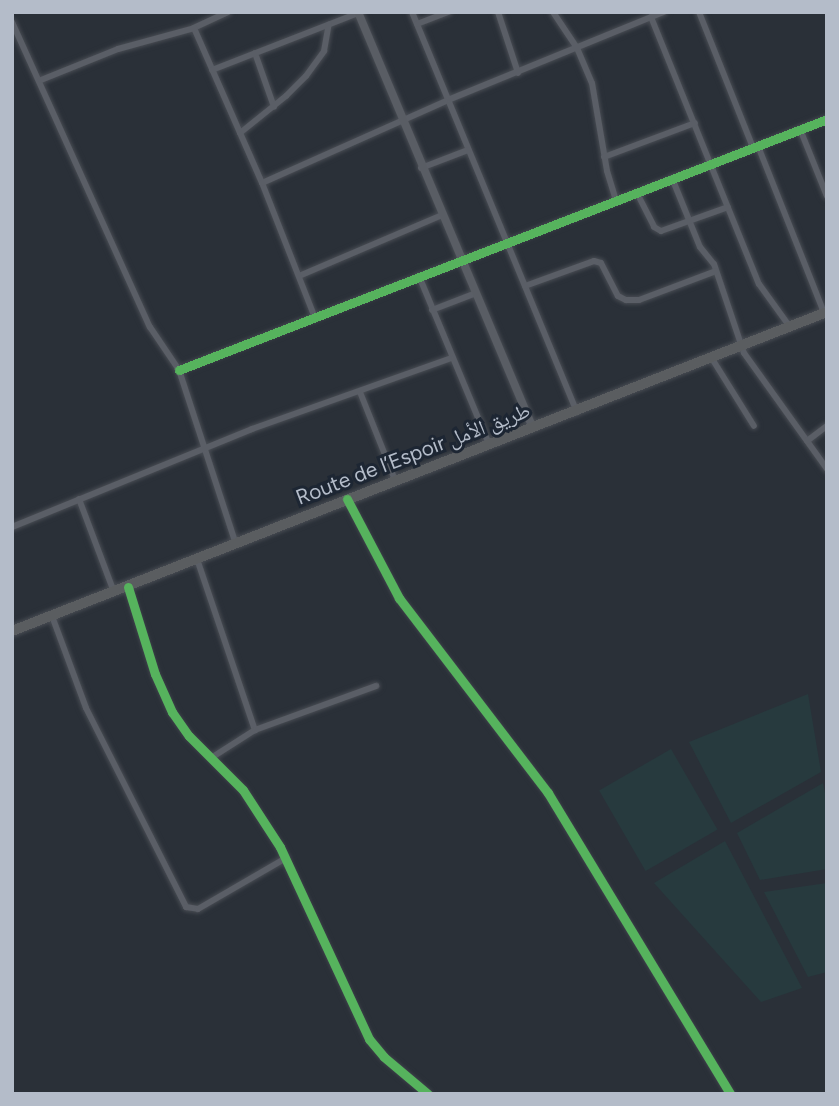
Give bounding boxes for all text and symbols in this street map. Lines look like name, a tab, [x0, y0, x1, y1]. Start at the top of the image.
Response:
street label: Route de l’Espoir طريق الأمل	[292, 398, 534, 510]

